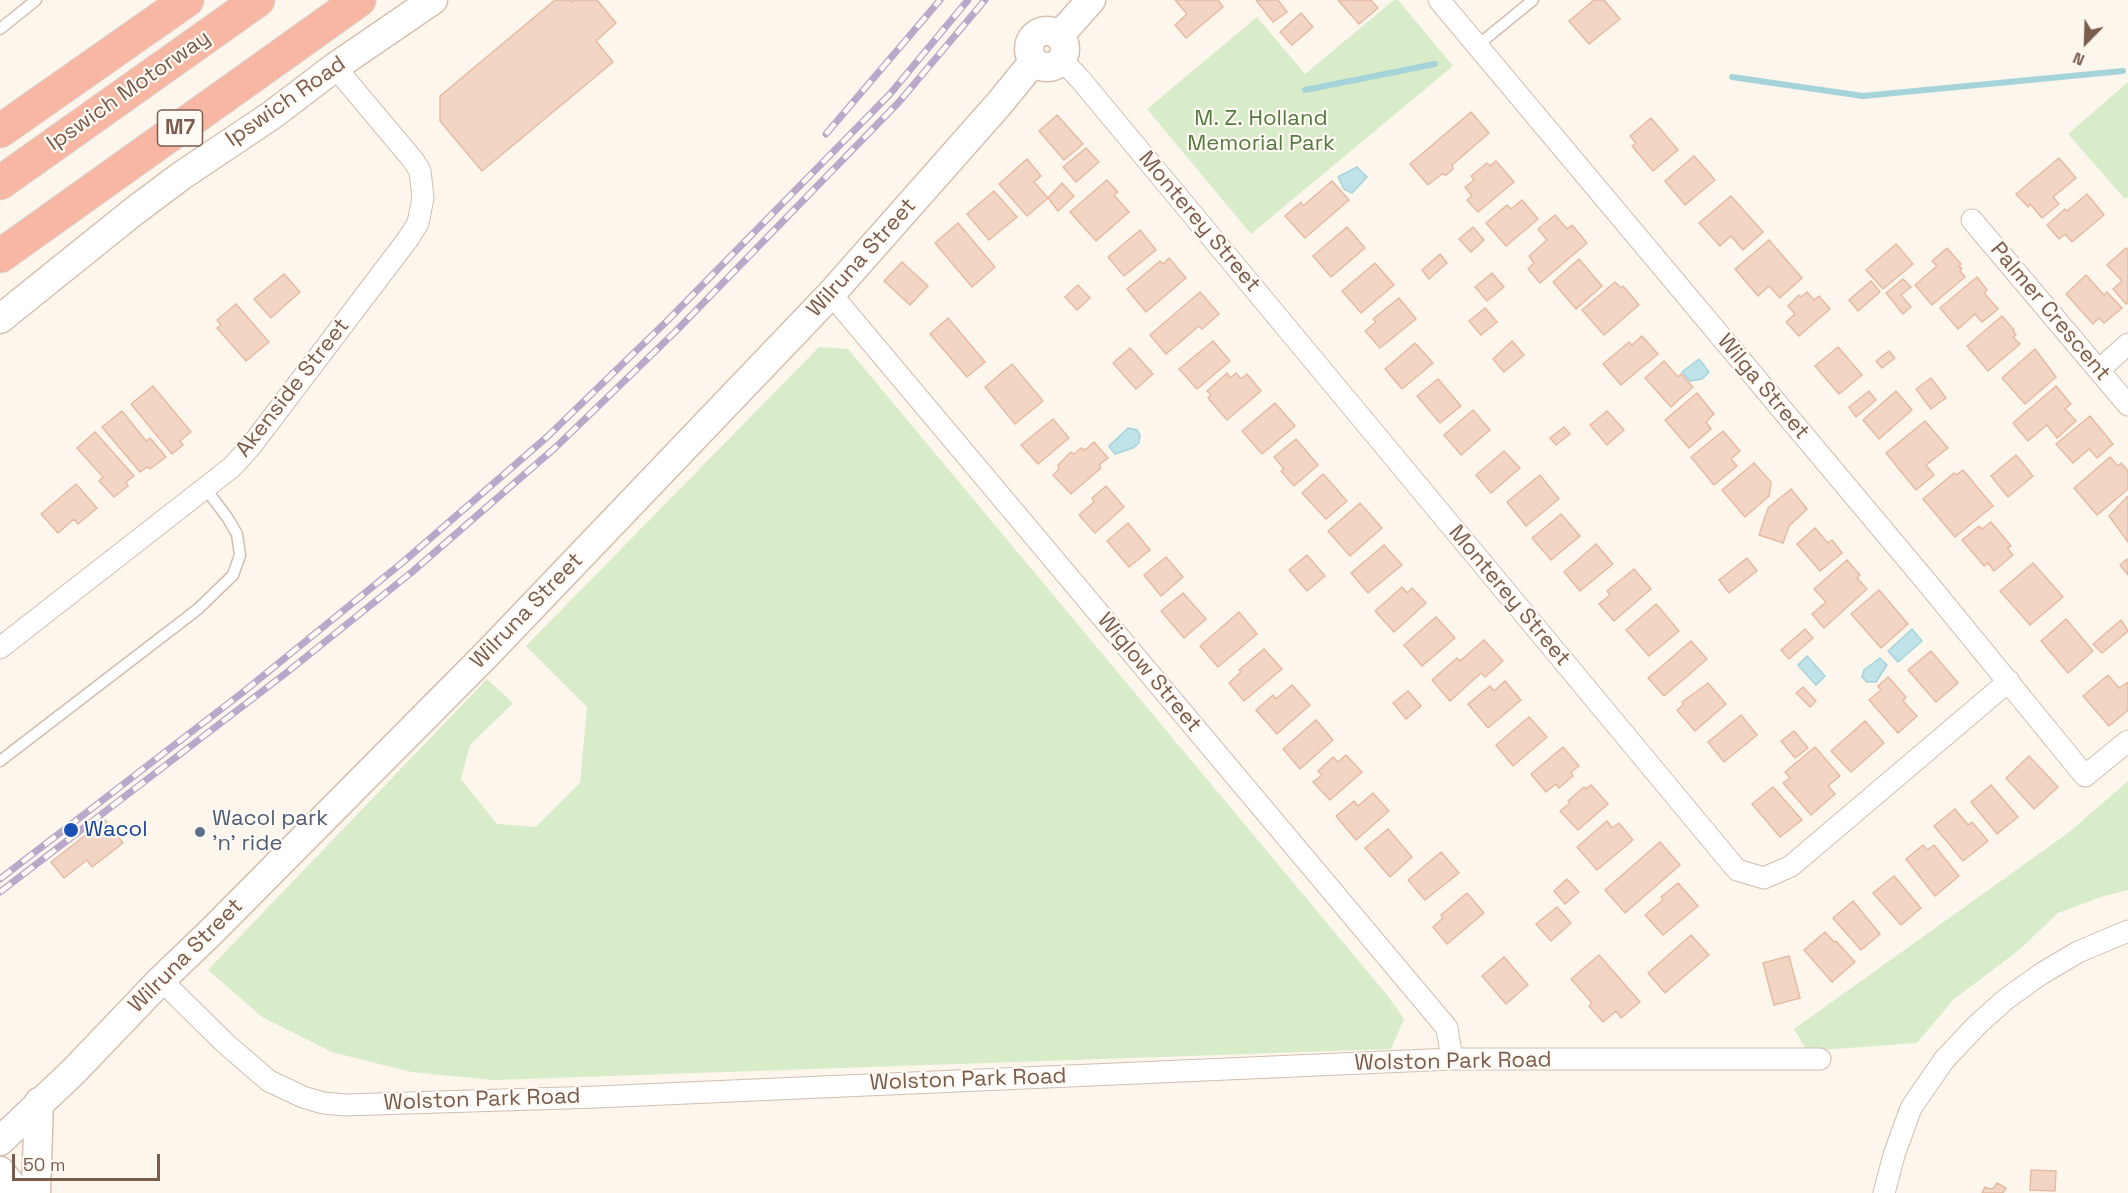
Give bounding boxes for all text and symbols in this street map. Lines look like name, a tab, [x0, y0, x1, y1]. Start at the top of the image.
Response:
north arrow	[2056, 12, 2116, 72]
street label: Ipswich Motorway	[42, 25, 216, 157]
text: N	[2070, 47, 2088, 71]
street label: Ipswich Road	[221, 51, 351, 153]
park label: M. Z. Holland Memorial Park	[1187, 106, 1335, 158]
road number: M7	[158, 110, 202, 146]
street label: Monterey Street	[1132, 146, 1266, 298]
street label: Wilruna Street	[802, 193, 922, 323]
street label: Palmer Crescent	[1984, 237, 2116, 387]
street label: Akenside Street	[231, 313, 355, 463]
street label: Wilga Street	[1711, 329, 1815, 445]
street label: Monterey Street	[1442, 520, 1576, 672]
street label: Wilruna Street	[465, 548, 589, 674]
street label: Wiglow Street	[1091, 608, 1207, 738]
place label: Wacol park 'n' ride	[212, 806, 328, 858]
place label: Wacol	[84, 817, 148, 843]
marker: Wacol	[62, 821, 80, 839]
marker: Wacol park 'n' ride	[193, 825, 207, 839]
street label: Wilruna Street	[123, 893, 249, 1019]
street label: Wolston Park Road	[1354, 1047, 1552, 1077]
street label: Wolston Park Road	[869, 1063, 1067, 1097]
street label: Wolston Park Road	[383, 1083, 581, 1117]
scale bar	[15, 1142, 164, 1180]
text: 50 m	[23, 1153, 65, 1176]

